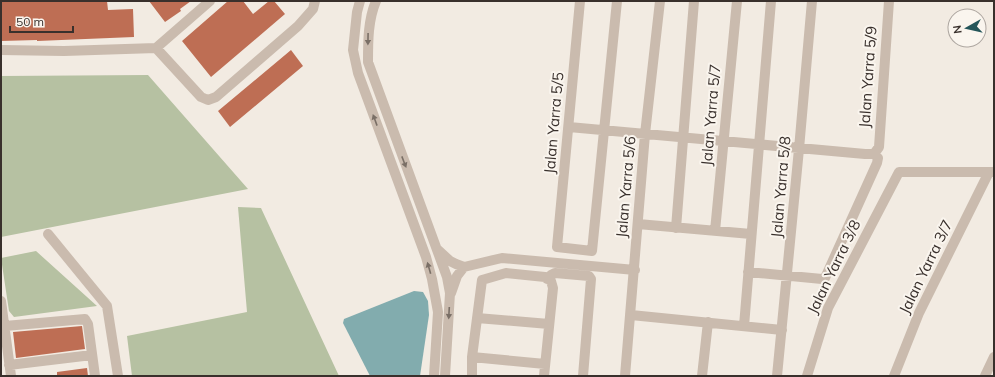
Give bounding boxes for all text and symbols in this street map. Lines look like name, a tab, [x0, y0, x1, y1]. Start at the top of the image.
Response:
scale bar	[10, 8, 73, 34]
north arrow	[947, 8, 987, 48]
text: 50 m	[16, 14, 44, 29]
text: N	[950, 24, 965, 34]
street label: Jalan Yarra 5/9	[854, 25, 881, 129]
one-way arrow	[365, 33, 371, 46]
street label: Jalan Yarra 5/7	[697, 63, 724, 167]
street label: Jalan Yarra 5/5	[540, 71, 567, 175]
one-way arrow	[372, 113, 378, 125]
street label: Jalan Yarra 5/6	[612, 135, 639, 239]
street label: Jalan Yarra 5/8	[767, 135, 794, 239]
one-way arrow	[402, 157, 408, 169]
street label: Jalan Yarra 3/8	[803, 217, 864, 317]
street label: Jalan Yarra 3/7	[895, 217, 956, 317]
one-way arrow	[426, 262, 432, 274]
one-way arrow	[445, 306, 452, 319]

